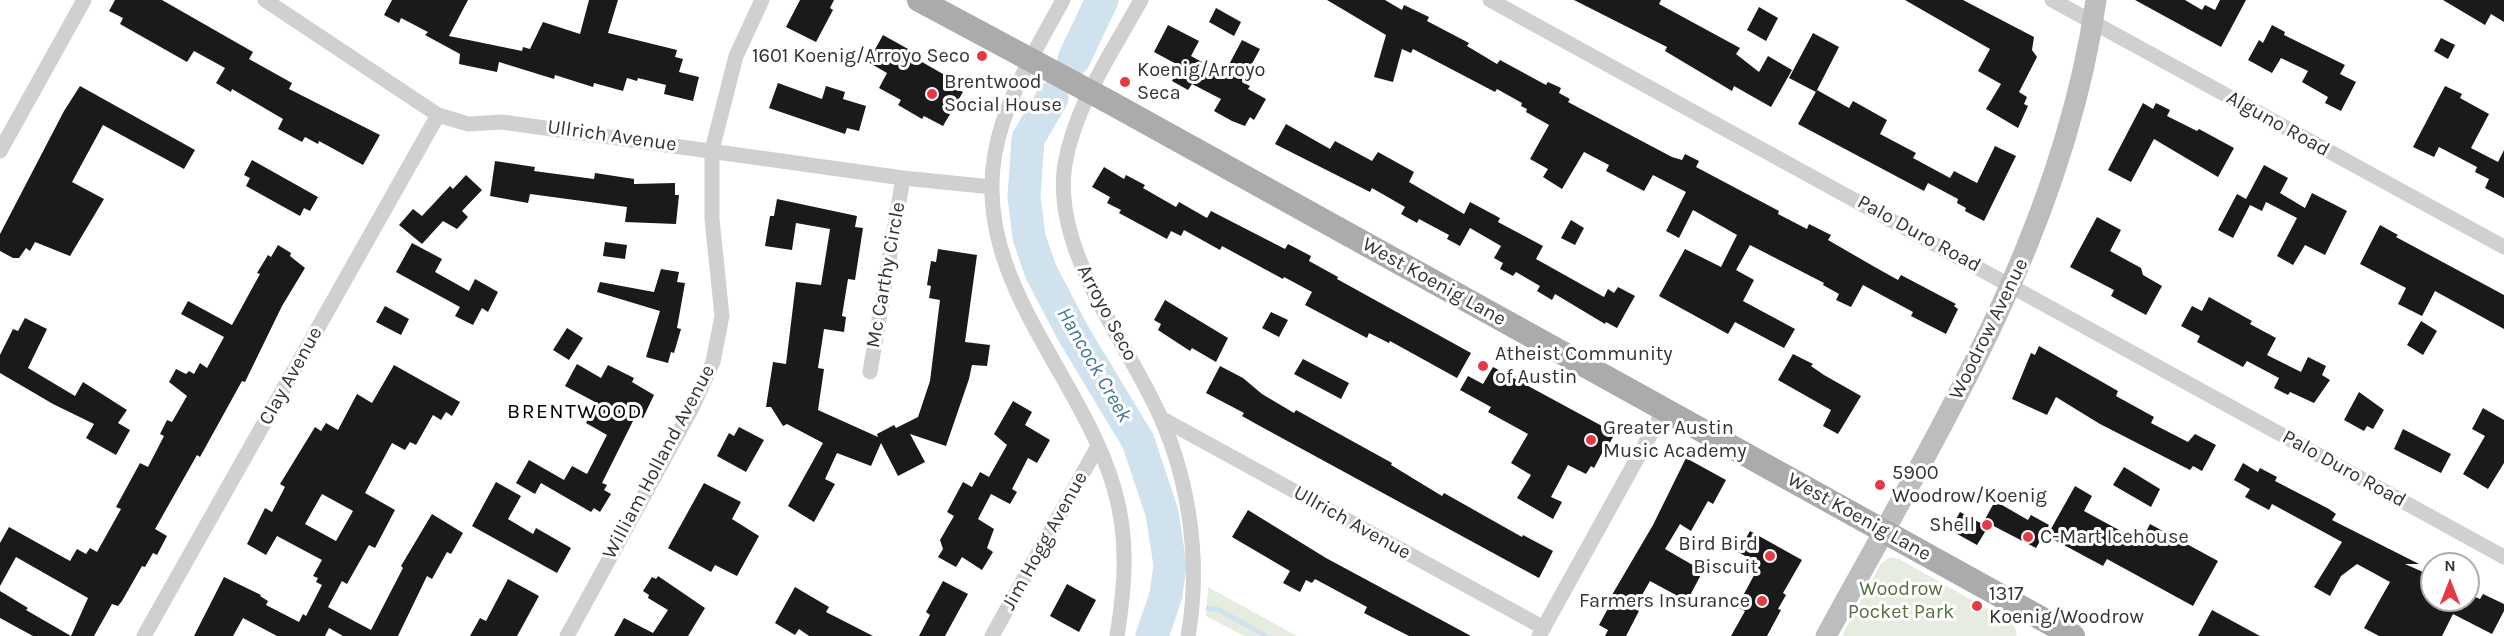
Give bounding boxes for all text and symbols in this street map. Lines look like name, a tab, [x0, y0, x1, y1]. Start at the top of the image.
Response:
place label: 1601 Koenig/Arroyo Seco	[752, 44, 970, 68]
marker: 1601 Koenig/Arroyo Seco	[975, 49, 989, 63]
place label: Koenig/Arroyo Seca	[1137, 58, 1265, 105]
place label: Brentwood Social House	[944, 70, 1062, 117]
marker: Koenig/Arroyo Seca	[1118, 75, 1132, 89]
street label: Alguno Road	[2222, 86, 2334, 162]
marker: Brentwood Social House	[925, 87, 939, 101]
street label: Ullrich Avenue	[546, 115, 678, 157]
street label: Palo Duro Road	[1853, 190, 1985, 278]
street label: Mc Carthy Circle	[861, 200, 911, 350]
street label: West Koenig Lane	[1358, 233, 1510, 331]
street label: Woodrow Avenue	[1944, 254, 2034, 404]
street label: Arroyo Seco	[1072, 261, 1142, 365]
water label: Hancock Creek	[1051, 303, 1137, 427]
street label: Clay Avenue	[254, 323, 328, 429]
place label: Atheist Community of Austin	[1495, 342, 1673, 389]
marker: Atheist Community of Austin	[1476, 359, 1490, 373]
street label: William Holland Avenue	[598, 361, 720, 563]
district label: BRENTWOOD	[507, 399, 643, 425]
place label: Greater Austin Music Academy	[1603, 416, 1747, 463]
street label: Palo Duro Road	[2278, 425, 2410, 513]
marker: Greater Austin Music Academy	[1584, 433, 1598, 447]
place label: 5900 Woodrow/Koenig	[1892, 461, 2047, 508]
street label: Jim Hogg Avenue	[997, 467, 1093, 615]
street label: West Koenig Lane	[1783, 468, 1935, 566]
marker: 5900 Woodrow/Koenig	[1873, 478, 1887, 492]
street label: Ullrich Avenue	[1289, 481, 1415, 565]
place label: Shell	[1929, 513, 1975, 537]
marker: Shell	[1980, 518, 1994, 532]
place label: C-Mart Icehouse	[2040, 525, 2189, 549]
marker: C-Mart Icehouse	[2021, 530, 2035, 544]
place label: Bird Bird Biscuit	[1678, 532, 1758, 579]
marker: Bird Bird Biscuit	[1763, 549, 1777, 563]
north arrow	[2420, 552, 2480, 612]
text: N	[2444, 556, 2456, 575]
park label: Woodrow Pocket Park	[1848, 577, 1954, 624]
place label: 1317 Koenig/Woodrow	[1989, 582, 2144, 629]
place label: Farmers Insurance	[1579, 589, 1750, 613]
marker: Farmers Insurance	[1755, 594, 1769, 608]
marker: 1317 Koenig/Woodrow	[1970, 599, 1984, 613]

